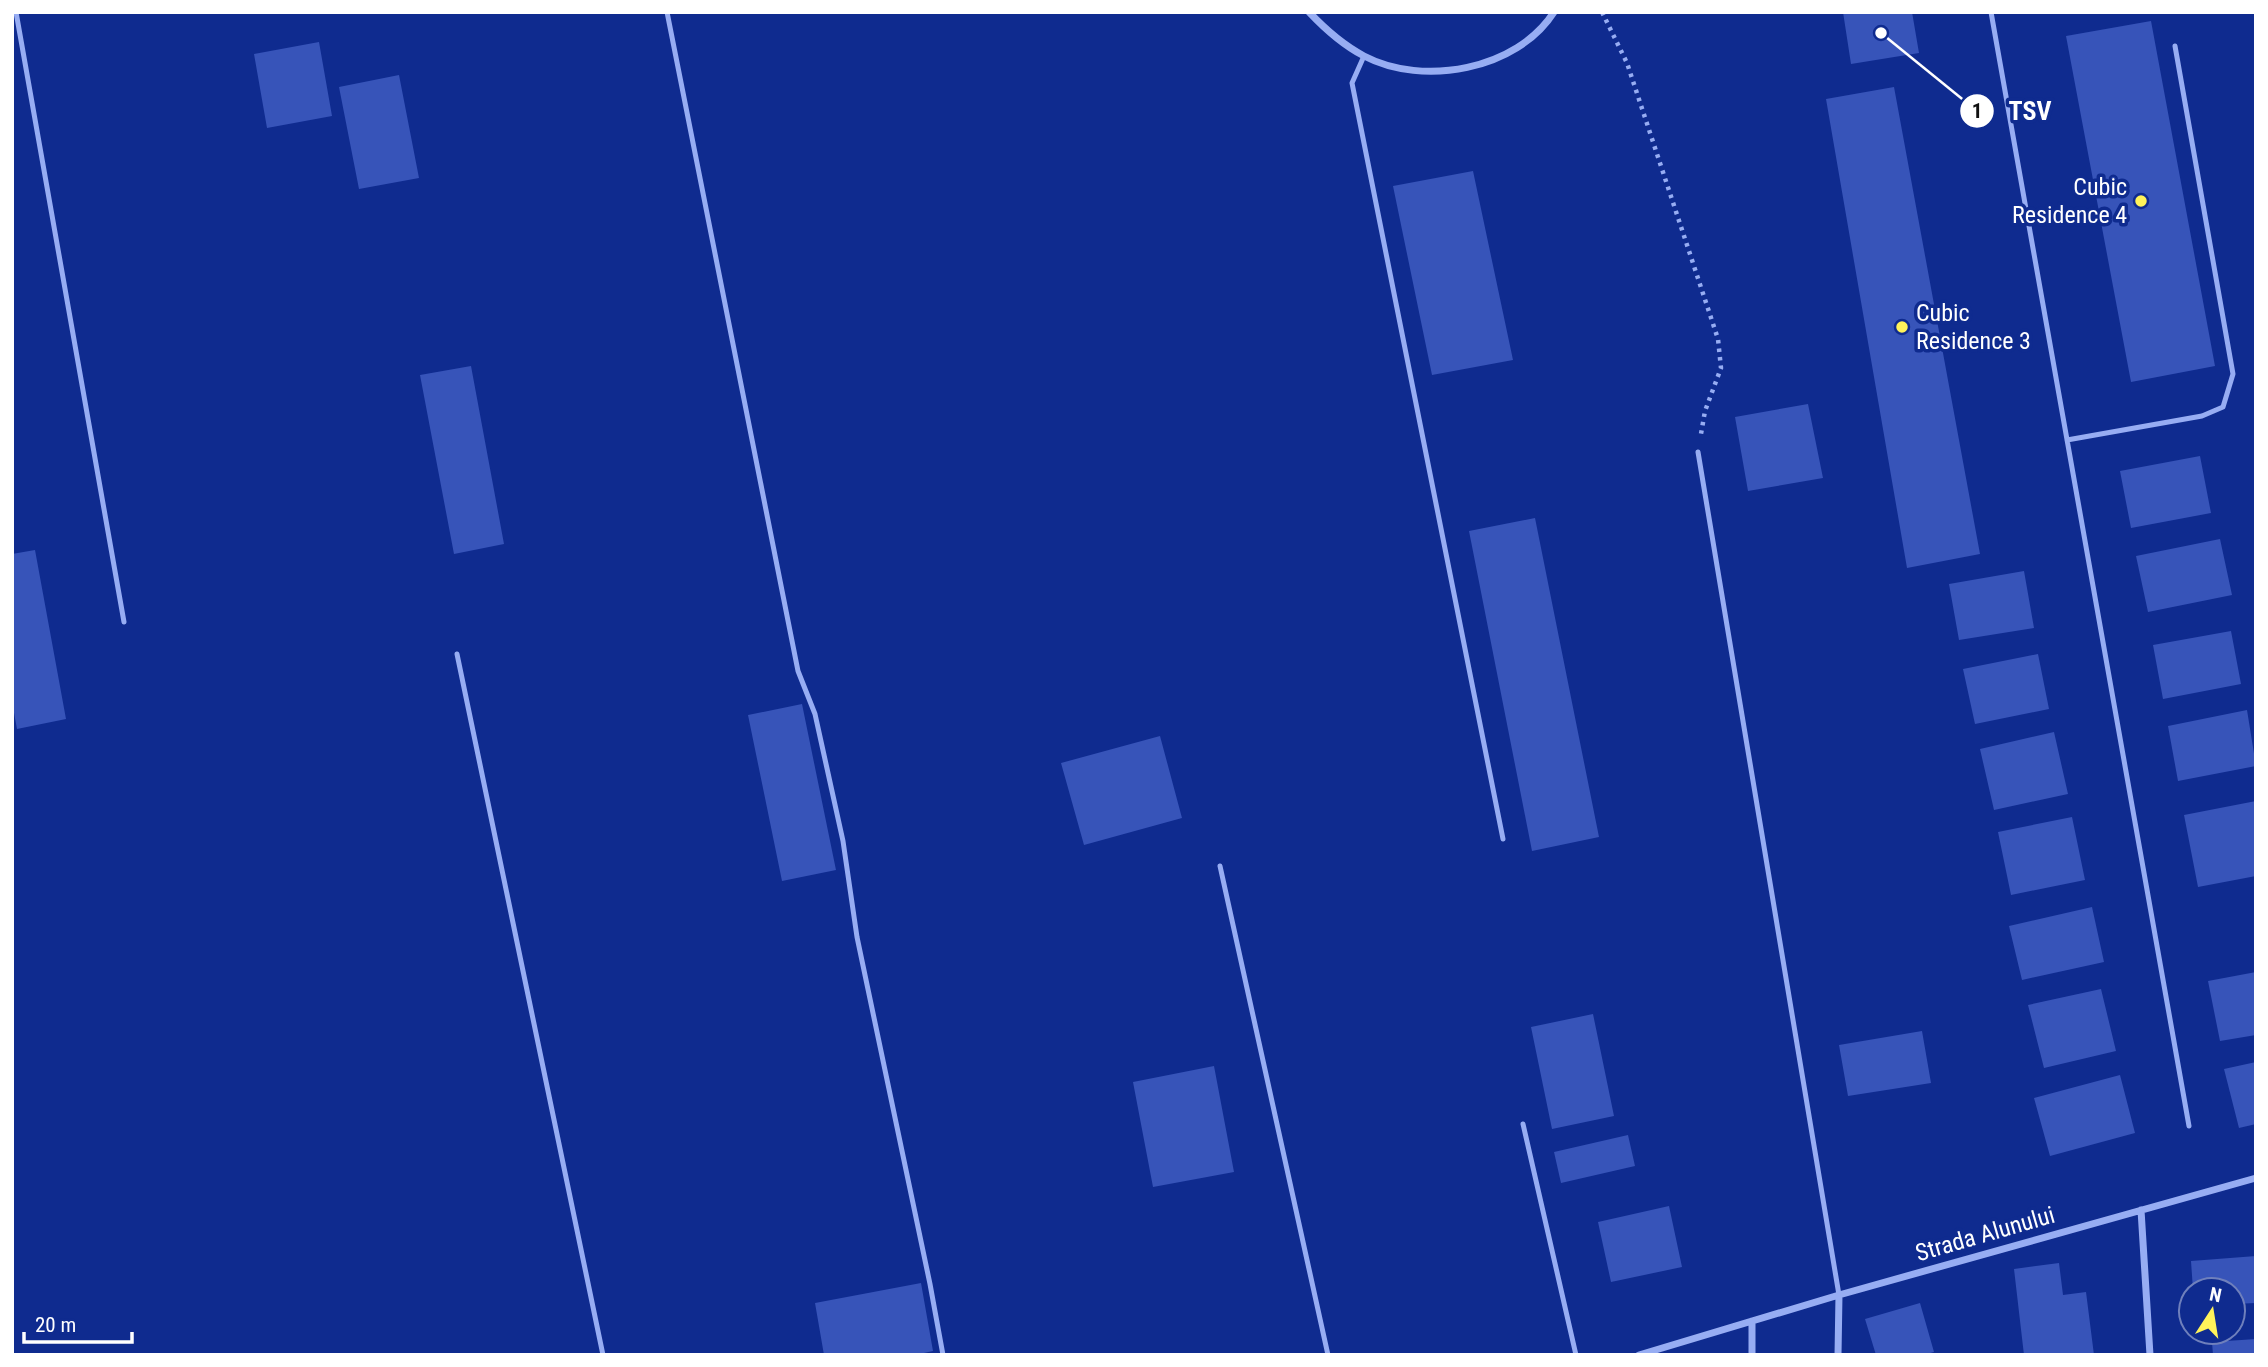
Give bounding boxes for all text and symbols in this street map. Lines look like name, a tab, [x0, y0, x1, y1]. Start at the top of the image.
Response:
callout: TSV	[1959, 88, 2065, 135]
text: TSV	[2009, 96, 2051, 126]
text: 1	[1972, 99, 1982, 123]
place label: Cubic Residence 4	[2012, 173, 2127, 229]
marker: Cubic Residence 4	[2133, 193, 2149, 209]
place label: Cubic Residence 3	[1916, 299, 2031, 355]
marker: Cubic Residence 3	[1894, 319, 1910, 335]
street label: Strada Alunului	[1912, 1201, 2058, 1267]
north arrow	[2177, 1276, 2247, 1346]
text: N	[2207, 1282, 2224, 1307]
scale bar	[24, 1300, 133, 1344]
text: 20 m	[35, 1313, 76, 1337]

